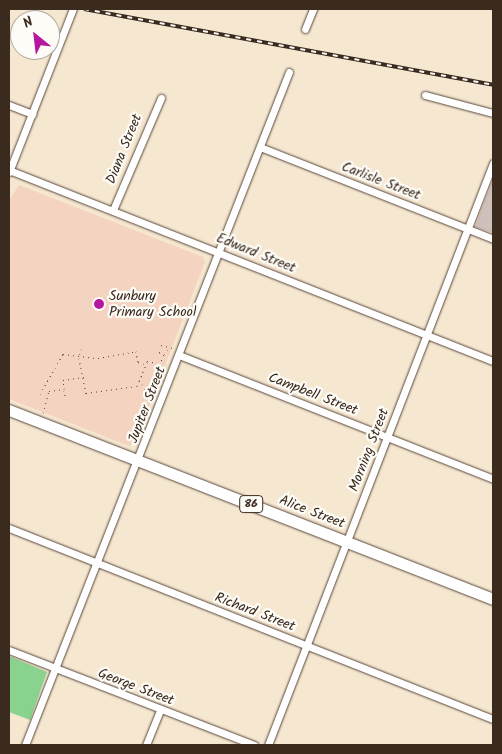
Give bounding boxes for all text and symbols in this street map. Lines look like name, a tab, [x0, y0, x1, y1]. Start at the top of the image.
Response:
north arrow	[10, 10, 60, 60]
text: N	[19, 11, 37, 35]
street label: Diana Street	[102, 112, 146, 186]
street label: Carlisle Street	[339, 158, 423, 204]
street label: Edward Street	[214, 229, 298, 277]
place label: Sunbury Primary School	[109, 288, 196, 321]
marker: Sunbury Primary School	[93, 298, 105, 310]
street label: Jupiter Street	[125, 364, 169, 446]
street label: Campbell Street	[266, 369, 360, 419]
street label: Morning Street	[345, 406, 393, 494]
street label: Alice Street	[277, 492, 347, 532]
road number: 86	[238, 494, 264, 514]
street label: Richard Street	[213, 589, 297, 635]
street label: George Street	[96, 665, 176, 709]

